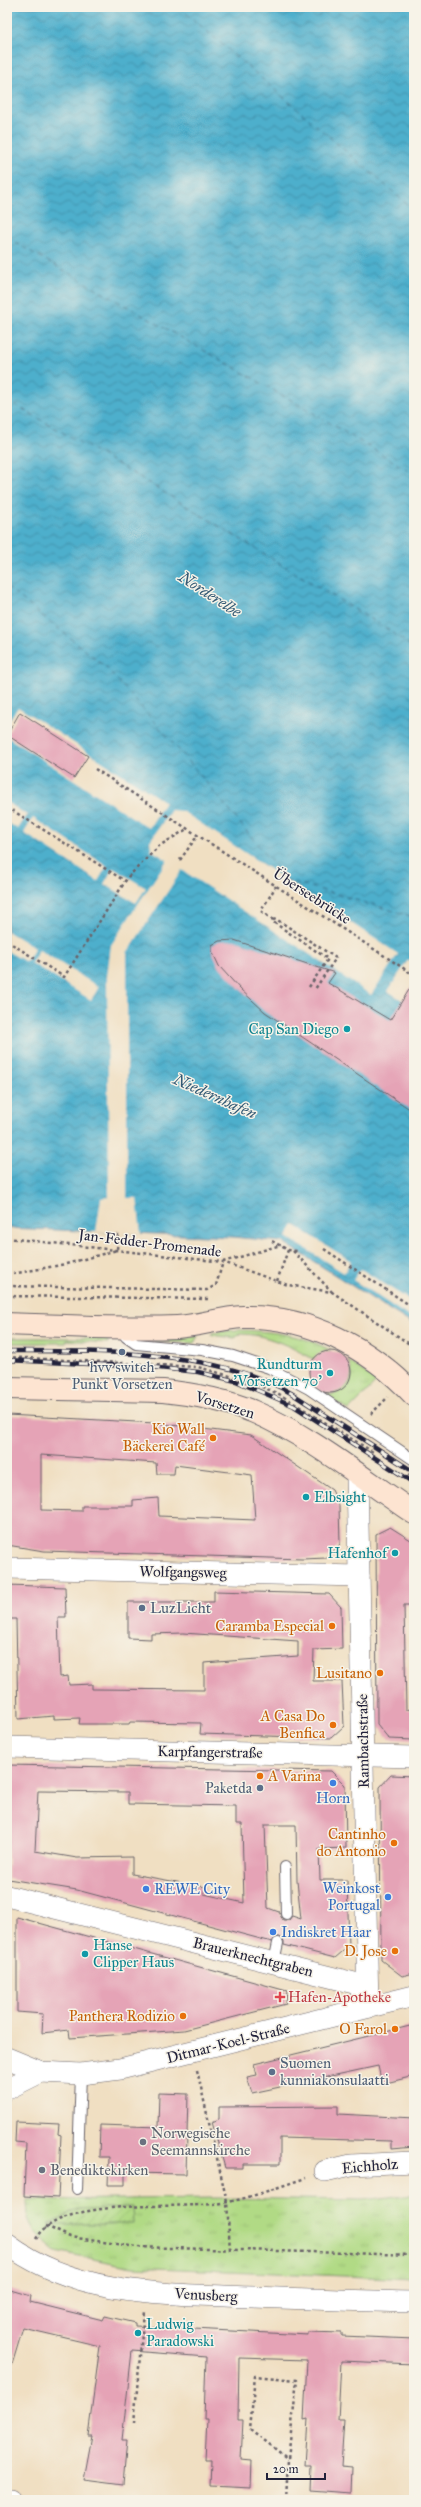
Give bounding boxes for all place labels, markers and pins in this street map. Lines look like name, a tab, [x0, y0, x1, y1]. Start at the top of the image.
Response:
place label: Cap San Diego	[249, 1020, 339, 1038]
marker: Cap San Diego	[342, 1024, 352, 1034]
marker: hvv switch Punkt Vorsetzen	[117, 1347, 127, 1357]
place label: Rundturm 'Vorsetzen 70'	[233, 1355, 322, 1390]
place label: hvv switch Punkt Vorsetzen	[71, 1358, 173, 1393]
marker: Rundturm 'Vorsetzen 70'	[325, 1368, 335, 1378]
place label: Kio Wall Bäckerei Café	[122, 1420, 206, 1455]
marker: Kio Wall Bäckerei Café	[208, 1433, 218, 1443]
place label: Elbsight	[314, 1488, 367, 1506]
marker: Elbsight	[301, 1492, 311, 1502]
place label: Hafenhof	[327, 1544, 390, 1562]
marker: Hafenhof	[390, 1548, 400, 1558]
place label: LuzLicht	[150, 1599, 212, 1617]
marker: LuzLicht	[137, 1603, 147, 1613]
place label: Caramba Especial	[215, 1617, 325, 1635]
marker: Caramba Especial	[327, 1621, 337, 1631]
place label: Lusitano	[316, 1664, 372, 1682]
marker: Lusitano	[375, 1668, 385, 1678]
place label: A Casa Do Benfica	[260, 1707, 326, 1742]
marker: A Casa Do Benfica	[328, 1720, 338, 1730]
place label: A Varina	[267, 1767, 322, 1785]
marker: A Varina	[255, 1771, 265, 1781]
marker: Horn	[328, 1778, 338, 1788]
place label: Paketda	[205, 1779, 253, 1797]
marker: Paketda	[255, 1783, 265, 1793]
place label: Horn	[316, 1789, 350, 1807]
place label: Cantinho do Antonio	[317, 1825, 386, 1860]
marker: Cantinho do Antonio	[389, 1838, 399, 1848]
place label: Weinkost Portugal	[323, 1879, 381, 1914]
place label: REWE City	[154, 1880, 231, 1898]
marker: REWE City	[141, 1884, 151, 1894]
marker: Weinkost Portugal	[383, 1892, 393, 1902]
place label: Indiskret Haar	[281, 1923, 372, 1941]
marker: Indiskret Haar	[268, 1927, 278, 1937]
place label: Hanse Clipper Haus	[93, 1936, 174, 1971]
place label: D. Jose	[344, 1942, 387, 1961]
marker: D. Jose	[390, 1946, 400, 1956]
marker: Hanse Clipper Haus	[80, 1949, 90, 1959]
place label: Hafen-Apotheke	[288, 1988, 391, 2006]
marker: Hafen-Apotheke	[275, 1992, 285, 2002]
place label: Panthera Rodizio	[69, 2007, 175, 2025]
marker: Panthera Rodizio	[178, 2011, 188, 2021]
place label: O Farol	[339, 2020, 388, 2038]
marker: O Farol	[390, 2024, 400, 2034]
place label: Suomen kunniakonsulaatti	[280, 2054, 389, 2089]
marker: Suomen kunniakonsulaatti	[267, 2067, 277, 2077]
place label: Norwegische Seemannskirche	[151, 2124, 250, 2159]
marker: Norwegische Seemannskirche	[138, 2137, 148, 2147]
place label: Benediktekirken	[50, 2161, 148, 2179]
marker: Benediktekirken	[37, 2165, 47, 2175]
place label: Ludwig Paradowski	[146, 2315, 214, 2350]
marker: Ludwig Paradowski	[133, 2328, 143, 2338]

